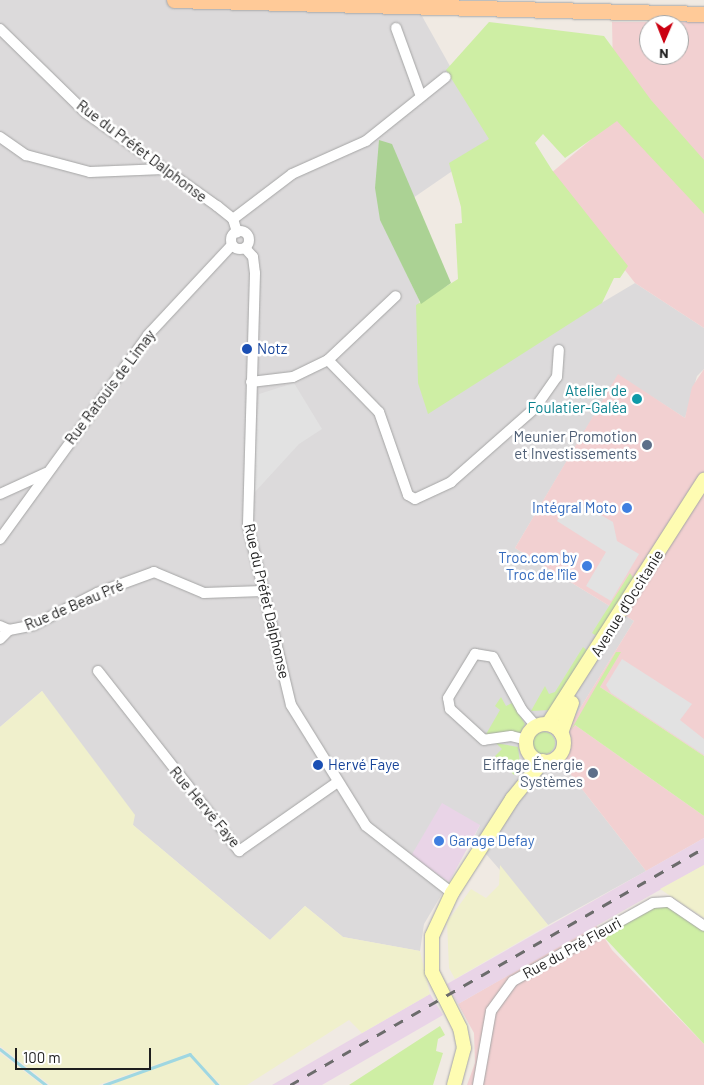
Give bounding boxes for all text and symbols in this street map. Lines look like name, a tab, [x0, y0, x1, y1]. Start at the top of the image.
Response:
north arrow	[639, 15, 689, 65]
text: N	[659, 46, 669, 63]
street label: Rue du Préfet Dalphonse	[73, 96, 211, 206]
street label: Rue Ratouis de Limay	[61, 326, 159, 448]
place label: Notz	[257, 340, 287, 358]
marker: Notz	[241, 343, 253, 355]
place label: Atelier de Foulatier-Galéa	[527, 381, 627, 416]
marker: Atelier de Foulatier-Galéa	[631, 393, 643, 405]
place label: Meunier Promotion et Investissements	[514, 427, 637, 462]
marker: Meunier Promotion et Investissements	[641, 439, 653, 451]
place label: Intégral Moto	[532, 499, 617, 517]
marker: Intégral Moto	[621, 502, 633, 514]
street label: Rue du Préfet Dalphonse	[240, 522, 294, 680]
street label: Avenue d'Occitanie	[587, 546, 667, 660]
place label: Troc.com by Troc de l'île	[498, 548, 577, 583]
marker: Troc.com by Troc de l'île	[581, 560, 593, 572]
street label: Rue de Beau Pré	[22, 576, 126, 634]
place label: Eiffage Énergie Systèmes	[483, 755, 583, 790]
place label: Hervé Faye	[328, 756, 400, 774]
marker: Hervé Faye	[312, 759, 324, 771]
street label: Rue Hervé Faye	[166, 763, 244, 851]
marker: Eiffage Énergie Systèmes	[587, 767, 599, 779]
place label: Garage Defay	[449, 832, 535, 850]
marker: Garage Defay	[433, 835, 445, 847]
street label: Rue du Pré Fleuri	[520, 913, 624, 983]
scale bar	[18, 1038, 154, 1070]
text: 100 m	[23, 1048, 61, 1066]

